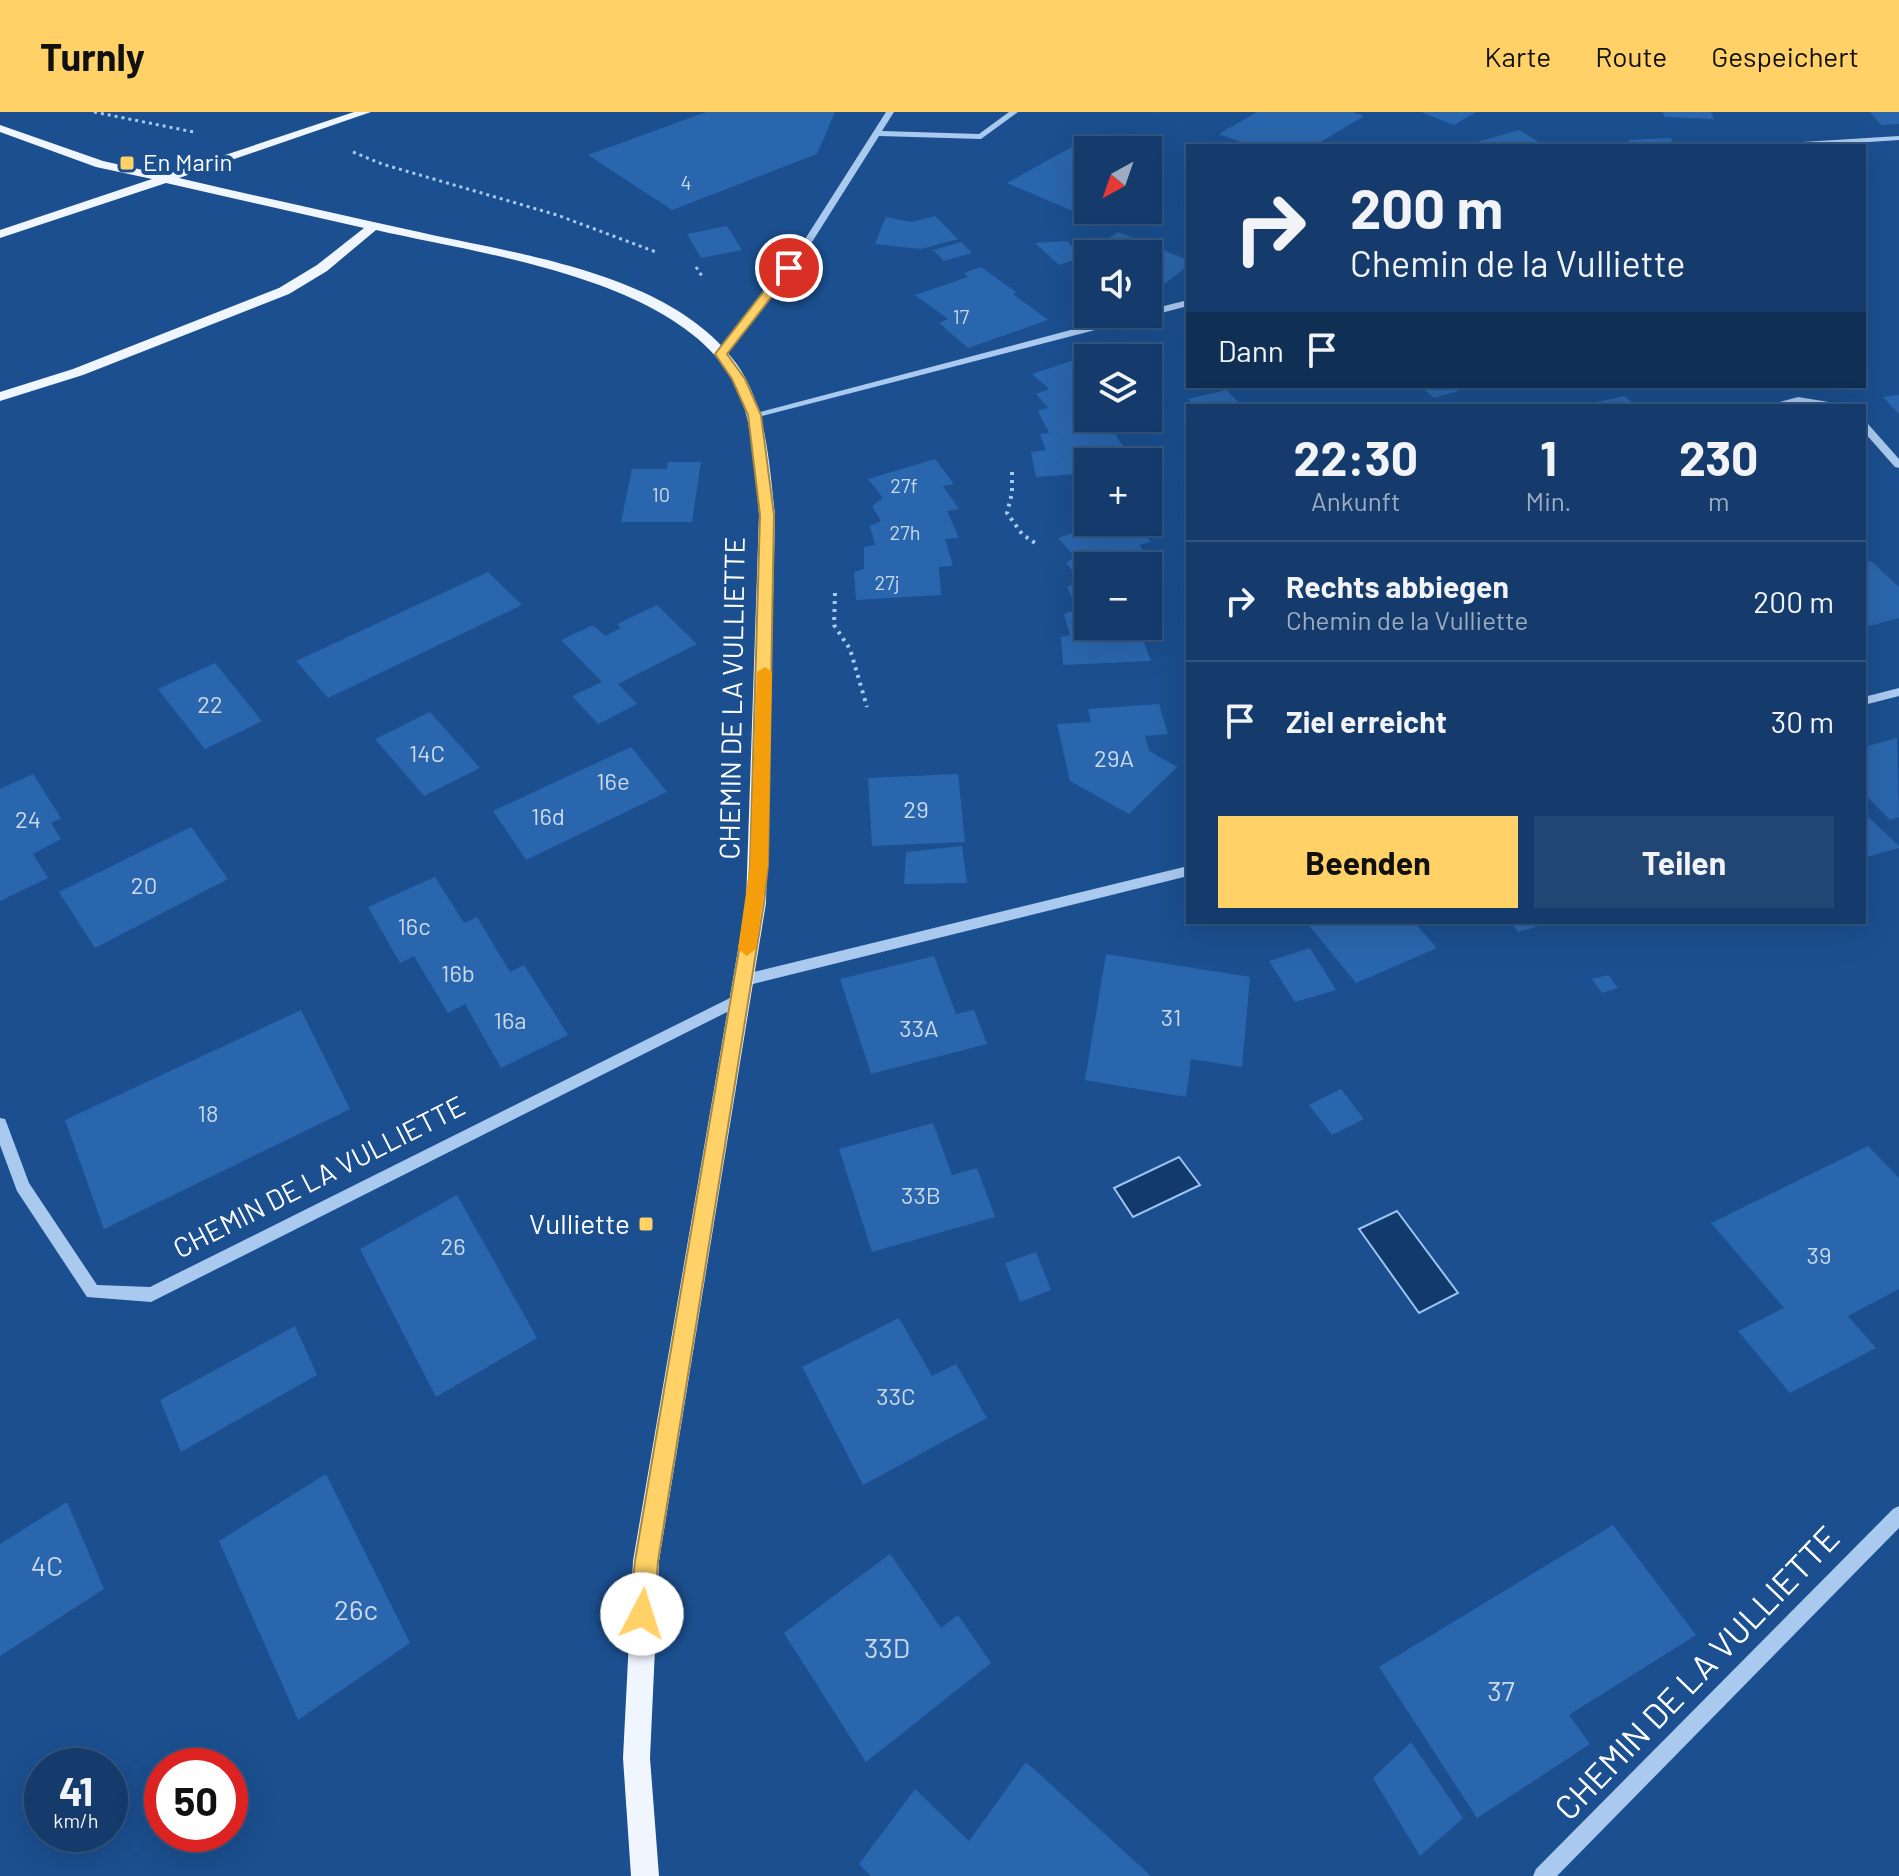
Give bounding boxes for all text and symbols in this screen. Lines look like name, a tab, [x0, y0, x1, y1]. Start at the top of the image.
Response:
text: Turnly	[40, 33, 145, 79]
text: Karte	[1485, 39, 1551, 73]
text: Route	[1595, 39, 1667, 73]
text: Gespeichert	[1711, 39, 1859, 73]
north arrow	[1074, 136, 1162, 224]
map controls	[1074, 136, 1162, 640]
place label: En Marin	[143, 147, 232, 176]
marker: En Marin	[118, 154, 136, 172]
house number: 4	[680, 170, 692, 194]
text: 200 m	[1350, 173, 1503, 240]
icon: right	[1218, 176, 1322, 280]
pin	[755, 234, 823, 302]
button: sound	[1074, 240, 1162, 328]
text: Chemin de la Vulliette	[1350, 241, 1685, 284]
icon: arrive	[767, 246, 811, 290]
house number: 17	[953, 304, 970, 328]
icon: arrive	[1300, 328, 1344, 372]
text: Dann	[1218, 332, 1284, 368]
button: layers	[1074, 344, 1162, 432]
text: 22:30	[1294, 428, 1418, 486]
text: 1	[1540, 428, 1557, 486]
text: 230	[1679, 428, 1758, 486]
button: +	[1074, 448, 1162, 536]
house number: 27f	[890, 473, 918, 497]
house number: 10	[652, 482, 670, 506]
text: Ankunft	[1311, 485, 1401, 516]
text: Min.	[1526, 485, 1571, 516]
text: m	[1708, 485, 1729, 516]
house number: 27h	[890, 520, 920, 544]
street label: CHEMIN DE LA VULLIETTE	[711, 536, 751, 860]
button: −	[1074, 552, 1162, 640]
text: Rechts abbiegen	[1286, 568, 1509, 604]
house number: 27j	[874, 570, 900, 594]
icon: right	[1218, 579, 1262, 623]
text: 200 m	[1753, 583, 1834, 619]
text: Chemin de la Vulliette	[1286, 604, 1528, 635]
house number: 22	[197, 689, 223, 718]
icon: arrive	[1218, 699, 1262, 743]
text: Ziel erreicht	[1286, 703, 1447, 739]
text: 30 m	[1771, 703, 1834, 739]
house number: 14C	[409, 738, 445, 767]
house number: 29A	[1094, 743, 1134, 772]
house number: 16e	[596, 766, 630, 795]
house number: 29	[903, 794, 929, 823]
house number: 16d	[531, 801, 565, 830]
house number: 24	[15, 804, 41, 833]
button: Beenden	[1218, 816, 1518, 908]
button: Teilen	[1534, 816, 1834, 908]
house number: 20	[131, 870, 157, 899]
house number: 16c	[397, 911, 431, 940]
house number: 16b	[441, 958, 475, 987]
house number: 31	[1161, 1002, 1181, 1031]
house number: 16a	[493, 1005, 527, 1034]
house number: 33A	[899, 1013, 939, 1042]
street label: CHEMIN DE LA VULLIETTE	[167, 1088, 470, 1265]
house number: 18	[198, 1098, 218, 1127]
house number: 33B	[901, 1180, 941, 1209]
place label: Vulliette	[529, 1206, 630, 1240]
marker: Vulliette	[637, 1215, 655, 1233]
house number: 26	[440, 1231, 466, 1260]
house number: 39	[1807, 1240, 1831, 1269]
house number: 33C	[876, 1381, 916, 1410]
street label: CHEMIN DE LA VULLIETTE	[1545, 1517, 1847, 1827]
house number: 4C	[31, 1548, 63, 1582]
position arrow	[600, 1572, 684, 1656]
house number: 26c	[334, 1592, 378, 1626]
house number: 33D	[864, 1630, 910, 1664]
house number: 37	[1487, 1673, 1515, 1707]
speed limit sign: 50	[144, 1748, 248, 1852]
text: 41	[59, 1766, 93, 1814]
text: km/h	[53, 1808, 99, 1832]

